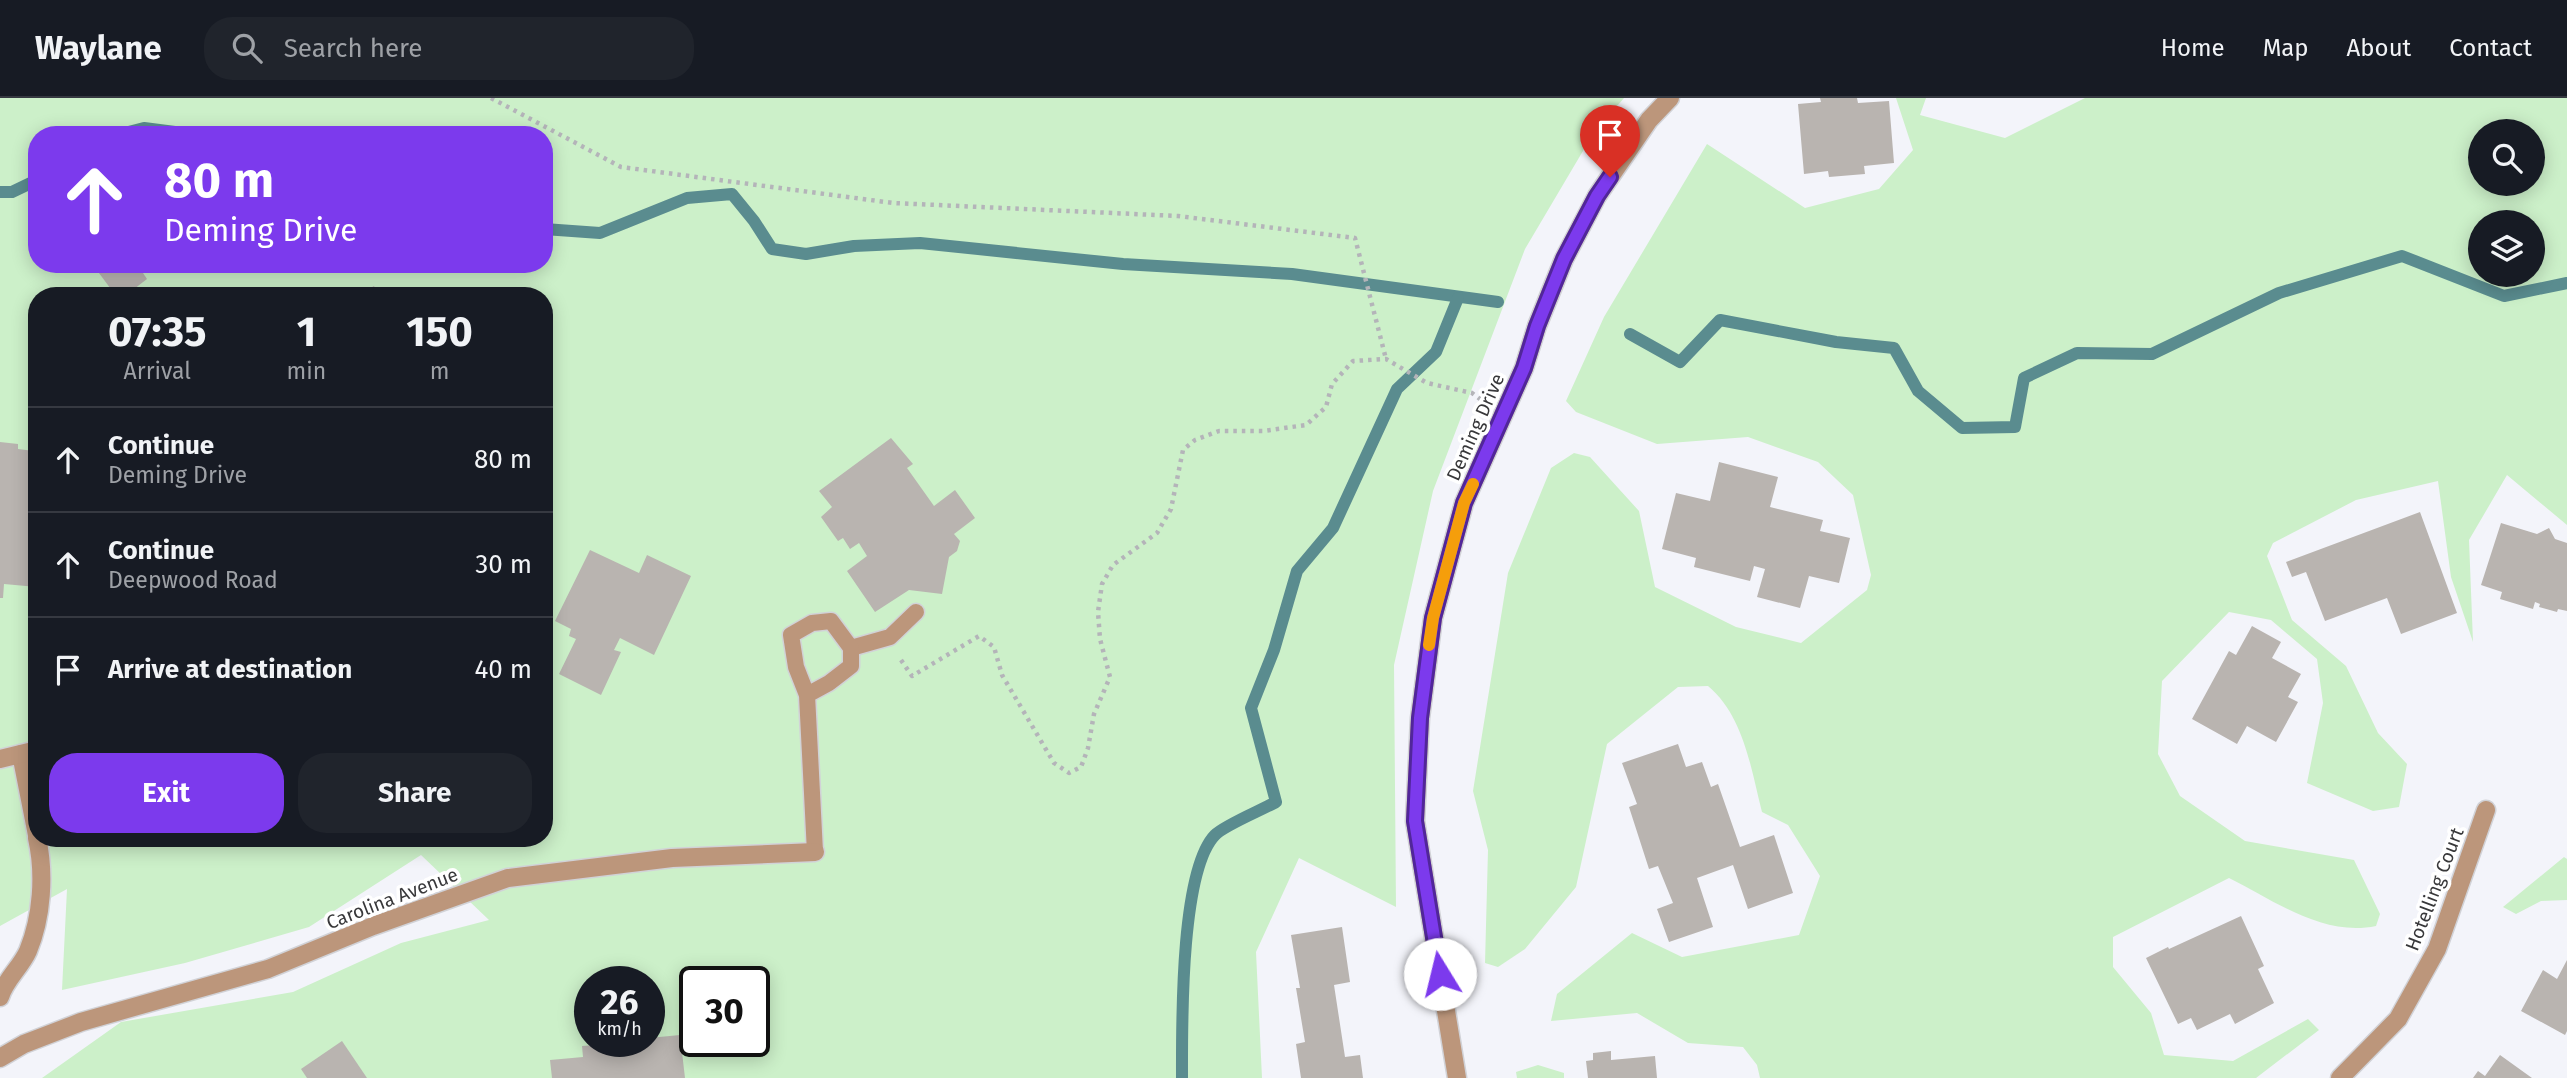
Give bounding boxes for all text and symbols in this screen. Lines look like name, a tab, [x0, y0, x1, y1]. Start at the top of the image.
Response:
search box	[204, 17, 694, 80]
text: Waylane	[35, 28, 162, 68]
icon: search	[228, 29, 266, 67]
text: Search here	[284, 33, 423, 64]
text: Home	[2161, 34, 2225, 62]
text: Map	[2263, 34, 2309, 62]
text: About	[2347, 34, 2411, 62]
text: Contact	[2449, 34, 2532, 62]
pin	[1580, 105, 1640, 177]
icon: arrive	[1591, 116, 1629, 154]
map controls	[2468, 119, 2545, 287]
button: search	[2468, 119, 2545, 196]
text: 80 m	[164, 151, 274, 210]
icon: ahead	[49, 154, 140, 245]
button: layers	[2468, 210, 2545, 287]
text: Deming Drive	[164, 211, 357, 249]
text: 07:35	[108, 307, 207, 357]
text: 1	[297, 307, 316, 357]
text: 150	[406, 307, 473, 357]
text: Arrival	[124, 357, 191, 385]
text: min	[287, 357, 326, 385]
text: m	[430, 357, 449, 385]
street label: Deming Drive	[1442, 370, 1509, 484]
text: Continue	[108, 430, 214, 461]
icon: ahead	[49, 441, 87, 479]
text: 80 m	[474, 444, 532, 475]
text: Deming Drive	[108, 461, 247, 489]
text: Continue	[108, 535, 214, 566]
icon: ahead	[49, 546, 87, 584]
text: 30 m	[475, 549, 532, 580]
text: Deepwood Road	[108, 566, 278, 594]
icon: arrive	[49, 651, 87, 689]
text: Arrive at destination	[108, 654, 352, 685]
text: 40 m	[474, 654, 532, 685]
button: Exit	[49, 753, 284, 833]
button: Share	[298, 753, 532, 833]
street label: Hotelling Court	[2400, 824, 2469, 954]
street label: Carolina Avenue	[323, 863, 461, 934]
position arrow	[1403, 937, 1477, 1011]
speed limit sign: 30	[679, 966, 770, 1057]
text: 26	[601, 981, 638, 1023]
text: km/h	[597, 1018, 642, 1040]

